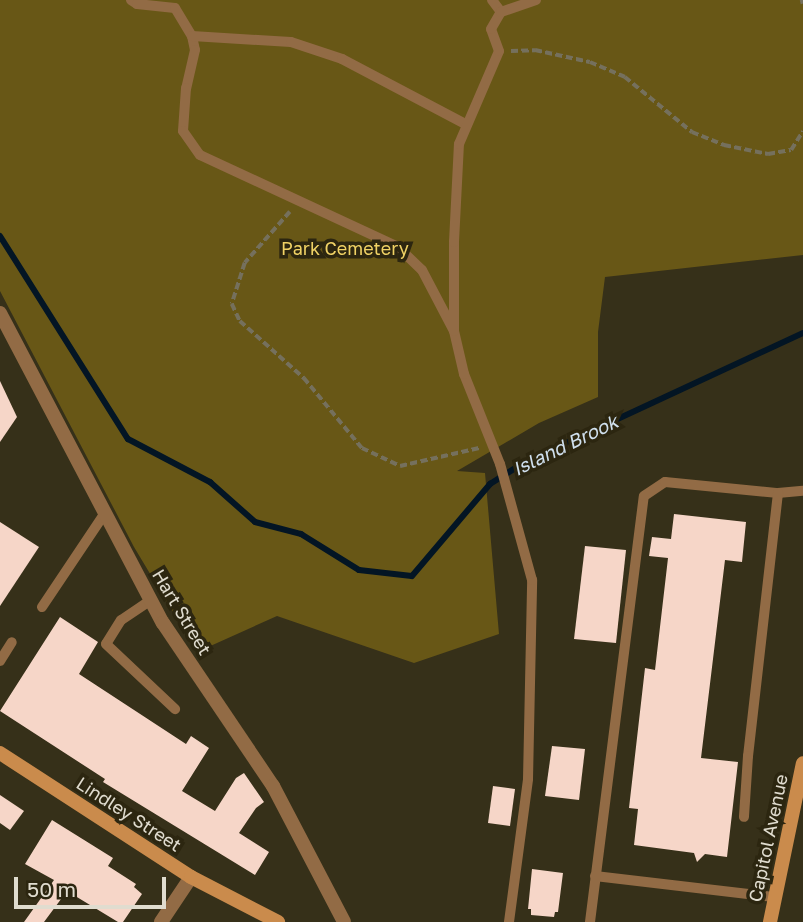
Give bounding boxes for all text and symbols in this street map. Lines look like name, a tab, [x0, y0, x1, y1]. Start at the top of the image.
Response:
park label: Park Cemetery	[281, 237, 409, 259]
water label: Island Brook	[509, 410, 621, 480]
street label: Hart Street	[148, 565, 216, 659]
street label: Lindley Street	[72, 772, 186, 856]
street label: Capitol Avenue	[744, 772, 792, 904]
scale bar	[18, 862, 170, 906]
text: 50 m	[27, 876, 76, 902]

